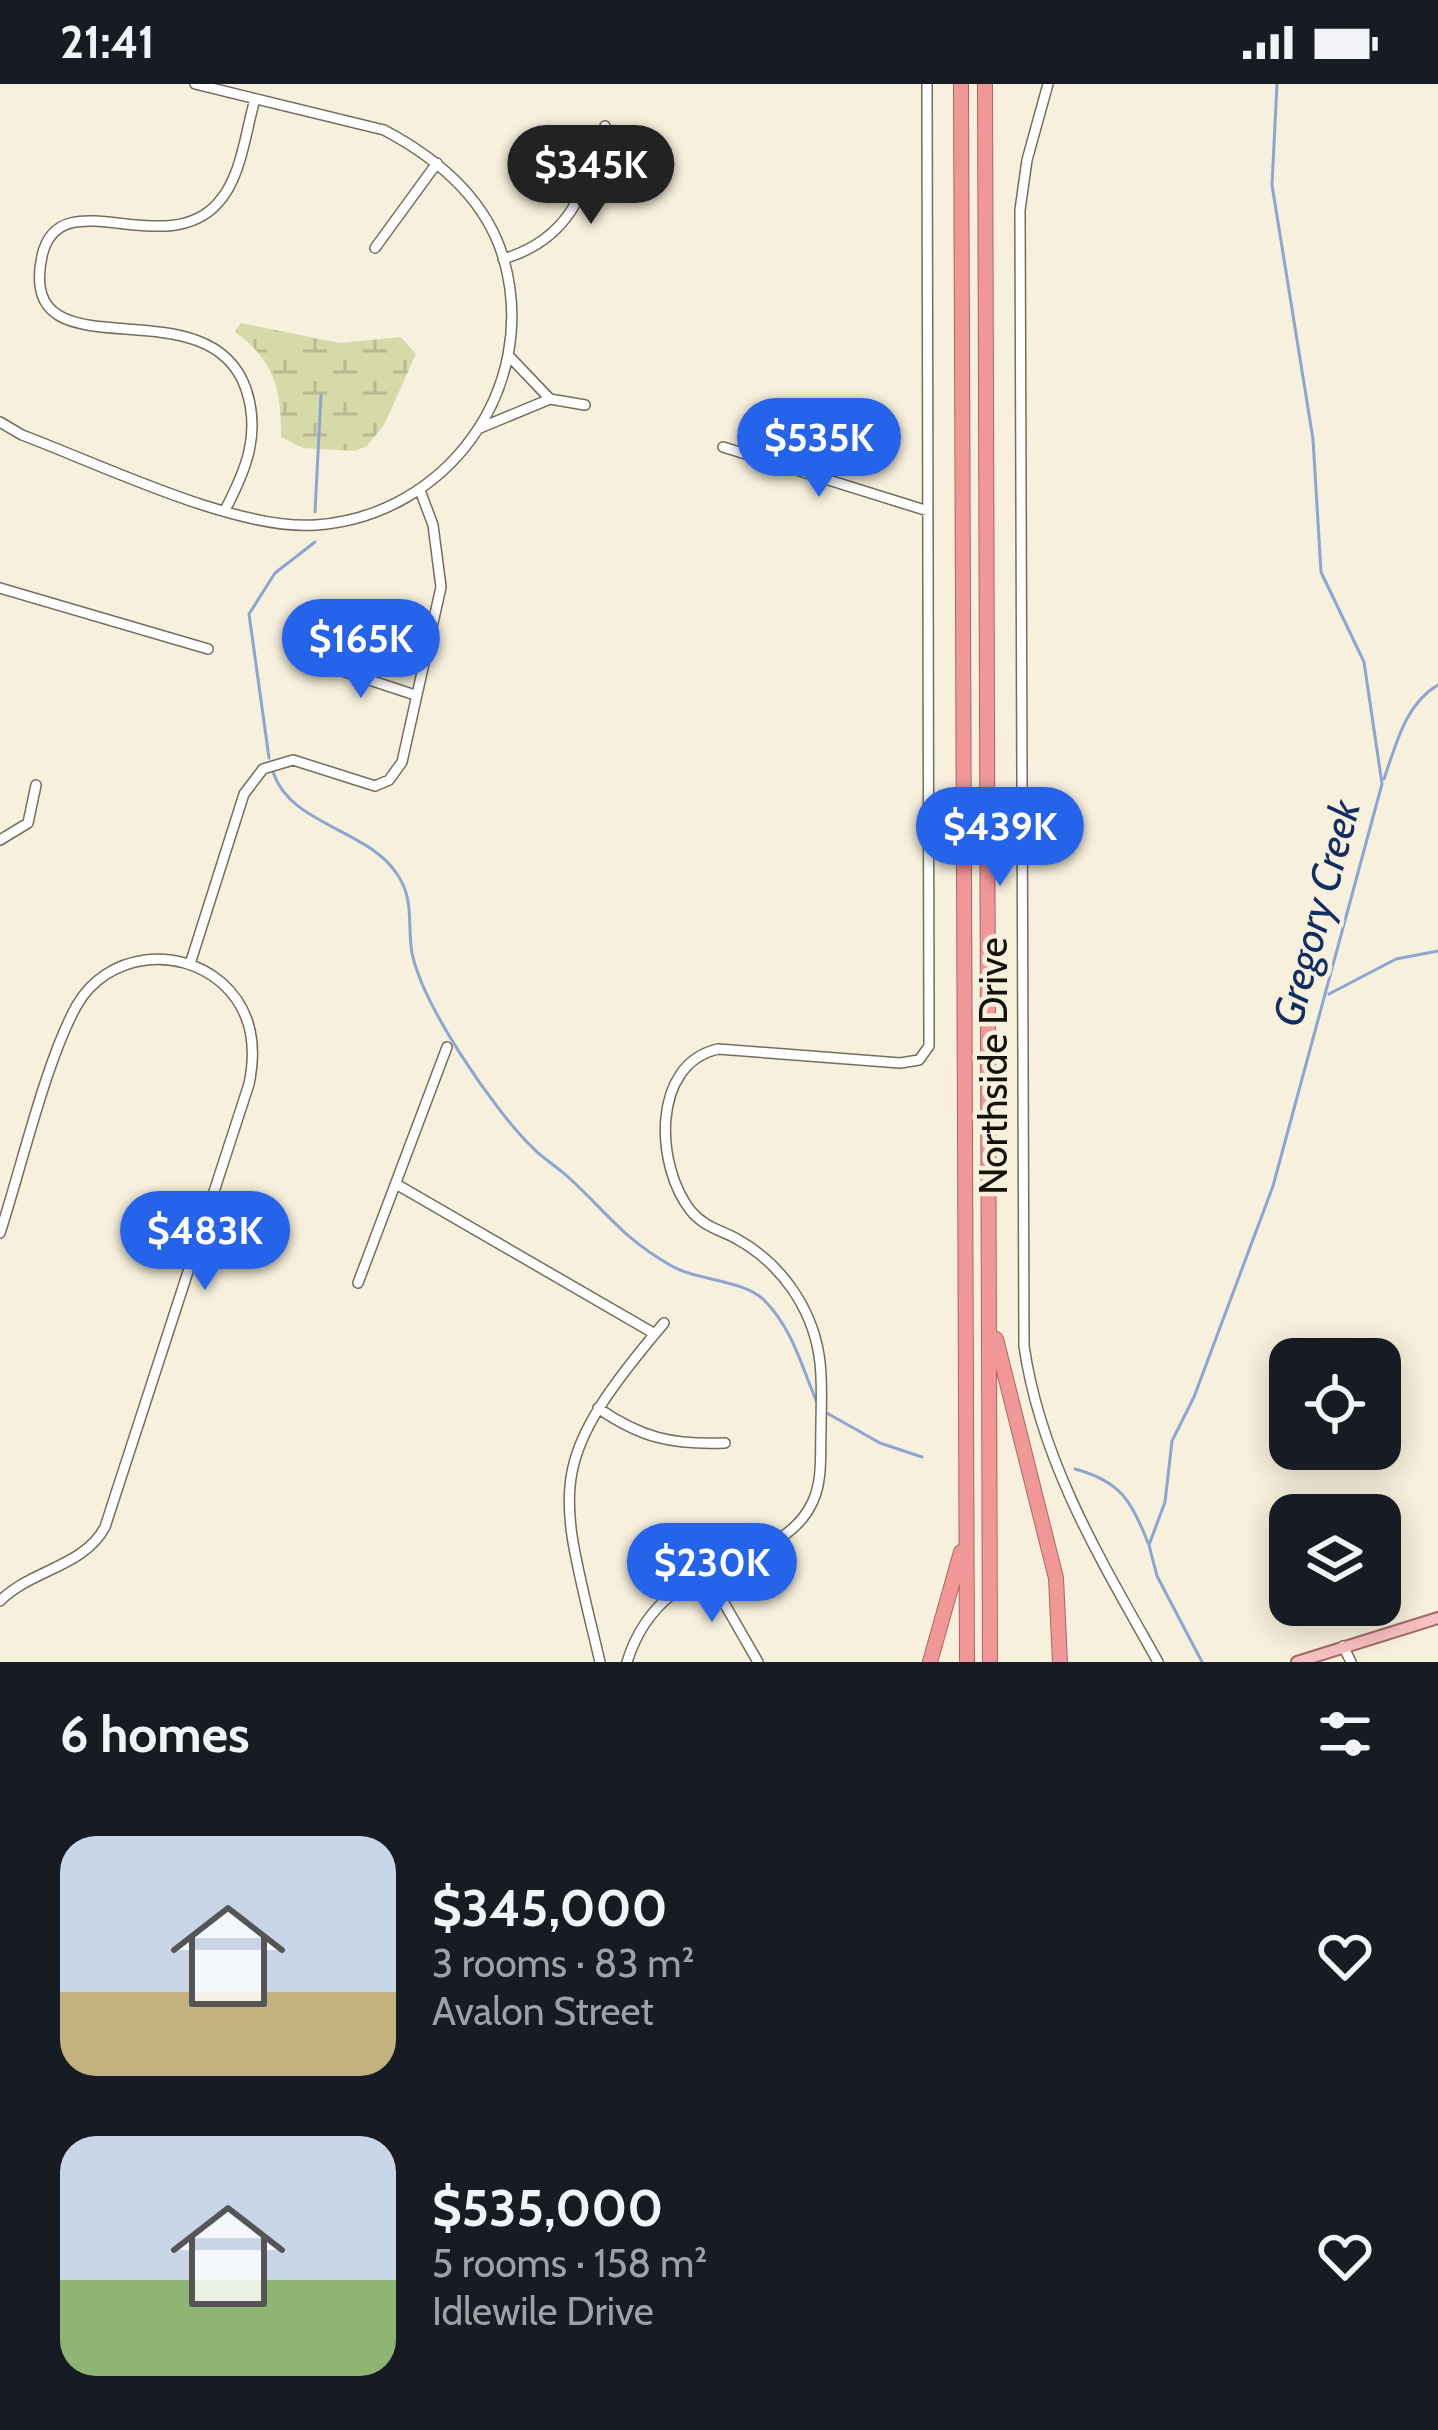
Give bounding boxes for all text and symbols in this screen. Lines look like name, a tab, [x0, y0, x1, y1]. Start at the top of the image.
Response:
text: 21:41	[60, 15, 155, 69]
pin: $345K	[507, 125, 675, 227]
text: $345K	[534, 140, 648, 188]
pin: $535K	[735, 398, 903, 500]
text: $535K	[764, 413, 874, 461]
pin: $165K	[277, 599, 445, 701]
text: $165K	[309, 614, 413, 662]
pin: $439K	[916, 787, 1084, 889]
water label: Gregory Creek	[1261, 793, 1371, 1032]
text: $439K	[943, 802, 1057, 850]
street label: Northside Drive	[969, 937, 1017, 1195]
pin: $483K	[121, 1191, 289, 1293]
text: $483K	[147, 1206, 263, 1254]
map controls	[1269, 1338, 1401, 1626]
button: locate	[1269, 1338, 1401, 1470]
button: layers	[1269, 1494, 1401, 1626]
pin: $230K	[628, 1523, 796, 1625]
text: $230K	[654, 1538, 770, 1586]
icon: filters	[1312, 1701, 1378, 1767]
text: 6 homes	[60, 1703, 249, 1765]
text: $345,000	[432, 1877, 668, 1939]
icon: home	[156, 1884, 300, 2028]
icon: heart	[1312, 1923, 1378, 1989]
text: 3 rooms · 83 m²	[432, 1939, 694, 1987]
text: Avalon Street	[432, 1987, 654, 2035]
text: $535,000	[432, 2177, 663, 2239]
icon: home	[156, 2184, 300, 2328]
icon: heart	[1312, 2223, 1378, 2289]
text: 5 rooms · 158 m²	[432, 2239, 707, 2287]
text: Idlewile Drive	[432, 2287, 654, 2335]

